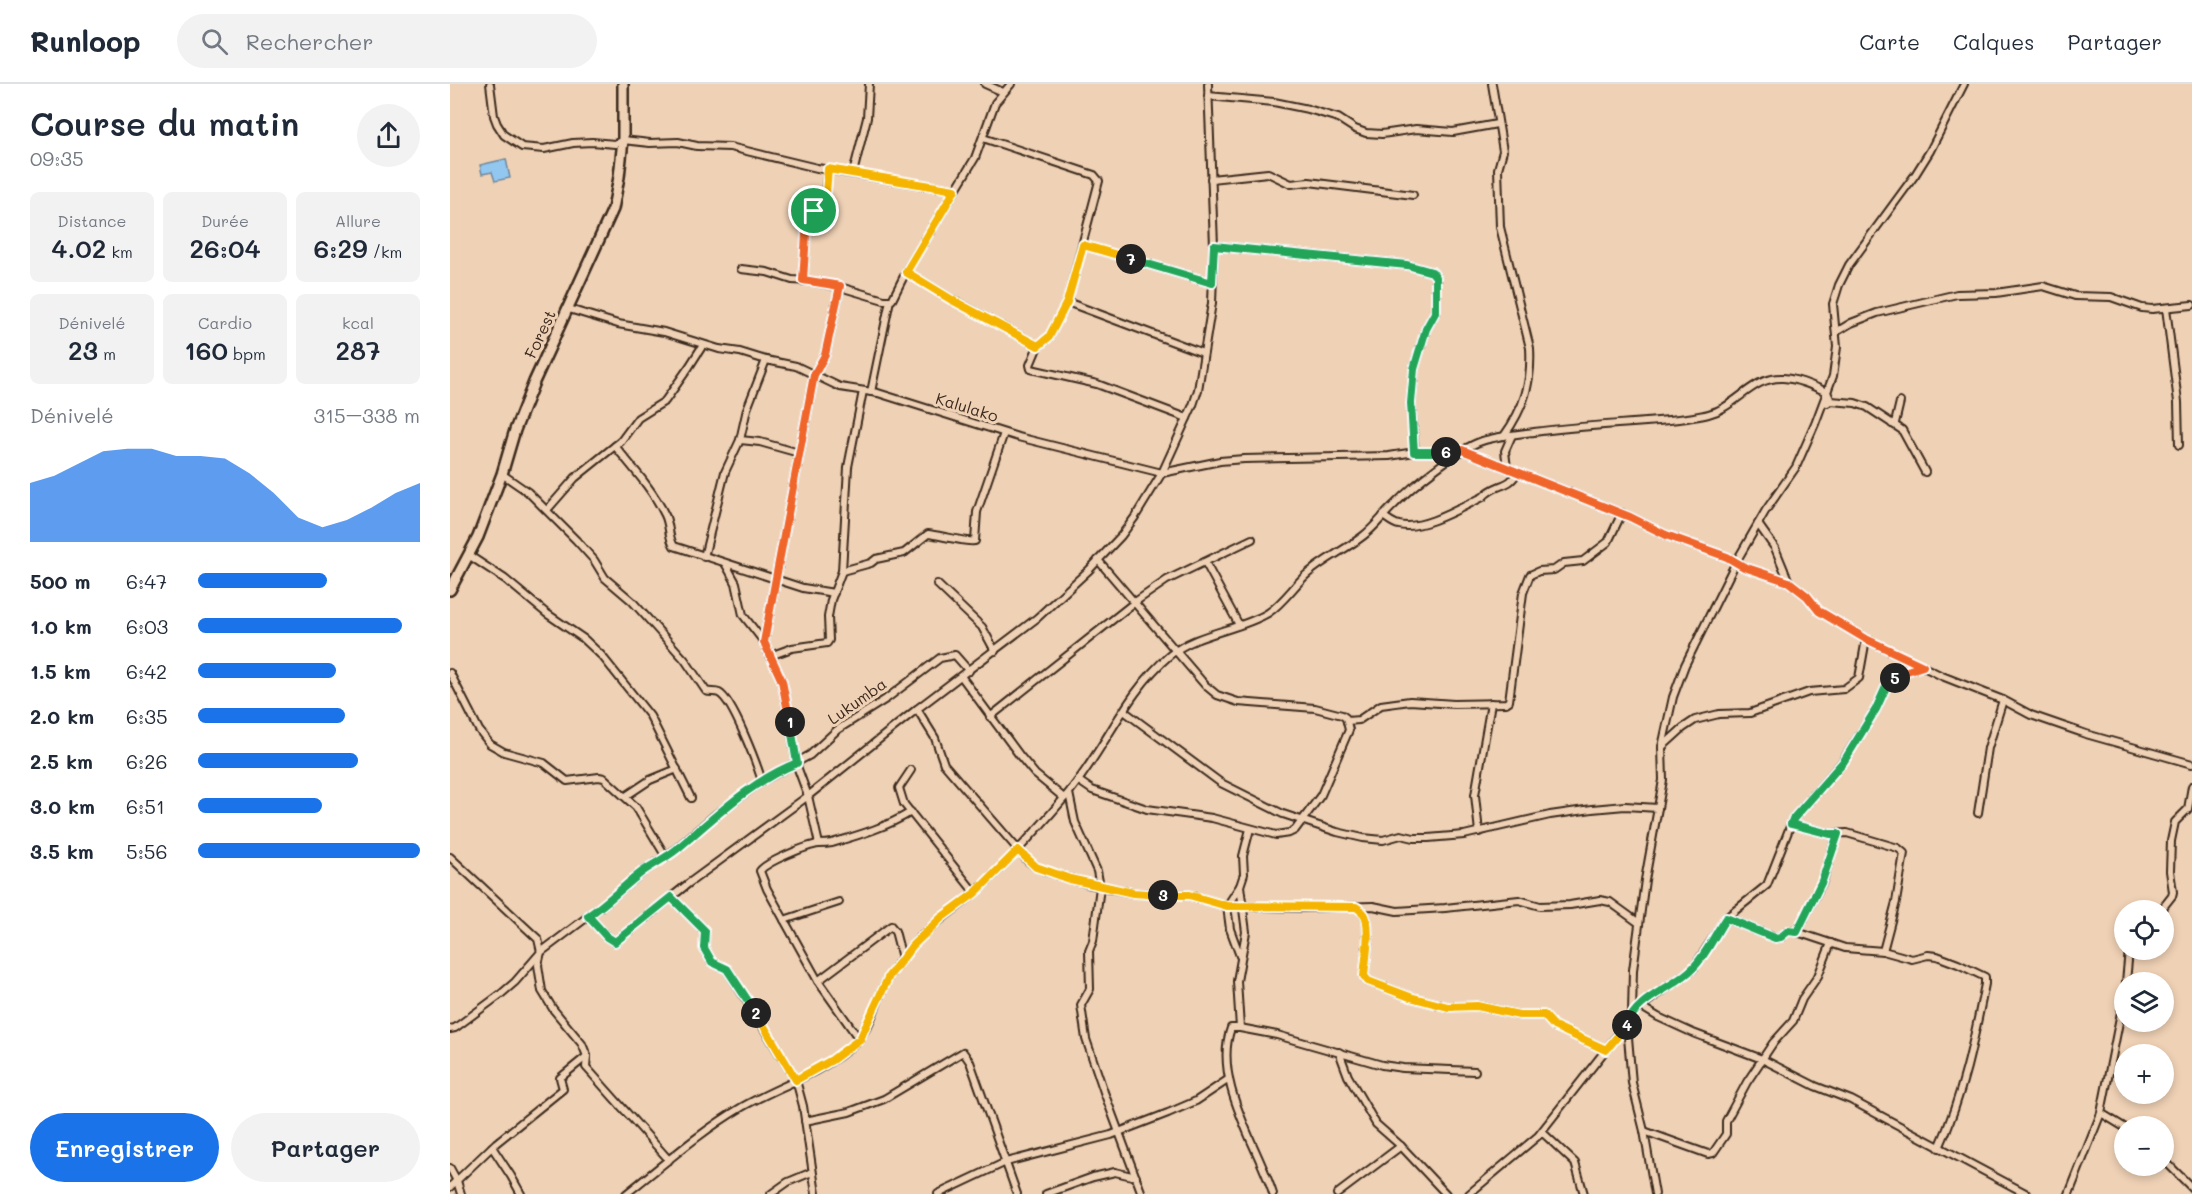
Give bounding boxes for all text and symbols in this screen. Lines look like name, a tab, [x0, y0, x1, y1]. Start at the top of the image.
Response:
search box	[177, 14, 597, 68]
text: Runloop	[30, 23, 141, 59]
icon: search	[198, 25, 231, 58]
text: Rechercher	[246, 27, 373, 56]
text: Carte	[1859, 28, 1920, 55]
text: Calques	[1953, 28, 2035, 55]
text: Partager	[2068, 28, 2162, 55]
text: Course du matin	[30, 101, 299, 144]
button: share	[357, 104, 420, 167]
text: 09:35	[30, 145, 84, 171]
pin	[788, 185, 839, 236]
icon: arrive	[797, 194, 830, 227]
text: Distance	[58, 210, 126, 231]
text: Durée	[201, 210, 249, 231]
text: Allure	[335, 210, 381, 231]
text: 4.02	[51, 231, 106, 265]
text: 26:04	[190, 231, 260, 265]
text: 6:29	[314, 231, 368, 265]
text: km	[106, 241, 133, 262]
text: /km	[368, 241, 402, 262]
pin: 7	[1116, 244, 1146, 274]
text: 7	[1127, 248, 1135, 269]
street label: Forest	[519, 306, 560, 361]
text: Dénivelé	[59, 312, 125, 333]
text: Cardio	[198, 312, 252, 333]
text: kcal	[342, 312, 374, 333]
text: 23	[68, 333, 98, 367]
text: 160	[184, 333, 228, 367]
text: 287	[336, 333, 380, 367]
text: m	[98, 343, 116, 364]
text: bpm	[228, 343, 266, 364]
street label: Kalulako	[933, 387, 1001, 426]
text: Dénivelé	[30, 402, 114, 428]
text: 315–338 m	[313, 402, 420, 428]
pin: 6	[1431, 437, 1461, 467]
text: 6	[1441, 441, 1451, 462]
text: 500 m	[30, 568, 90, 594]
text: 6:47	[126, 568, 167, 594]
text: 1.0 km	[30, 613, 92, 639]
text: 6:03	[126, 613, 168, 639]
text: 1.5 km	[30, 658, 91, 684]
text: 6:42	[126, 658, 167, 684]
pin: 5	[1880, 663, 1910, 693]
text: 5	[1890, 667, 1900, 688]
street label: Lukumba	[823, 673, 890, 729]
text: 2.0 km	[30, 703, 94, 729]
text: 6:35	[126, 703, 168, 729]
pin: 1	[775, 707, 805, 737]
text: 1	[786, 711, 794, 732]
text: 2.5 km	[30, 748, 93, 774]
text: 6:26	[126, 748, 168, 774]
text: 3.0 km	[30, 793, 95, 819]
text: 6:51	[126, 793, 165, 819]
text: 3.5 km	[30, 838, 94, 864]
text: 5:56	[126, 838, 168, 864]
pin: 3	[1148, 880, 1178, 910]
text: 3	[1158, 884, 1168, 905]
map controls	[2114, 900, 2174, 1176]
button: locate	[2114, 900, 2174, 960]
button: layers	[2114, 972, 2174, 1032]
pin: 2	[741, 998, 771, 1028]
text: 2	[752, 1002, 760, 1023]
pin: 4	[1612, 1010, 1642, 1040]
text: 4	[1622, 1014, 1632, 1035]
button: +	[2114, 1044, 2174, 1104]
button: Enregistrer	[30, 1113, 219, 1182]
button: Partager	[231, 1113, 420, 1182]
button: −	[2114, 1116, 2174, 1176]

